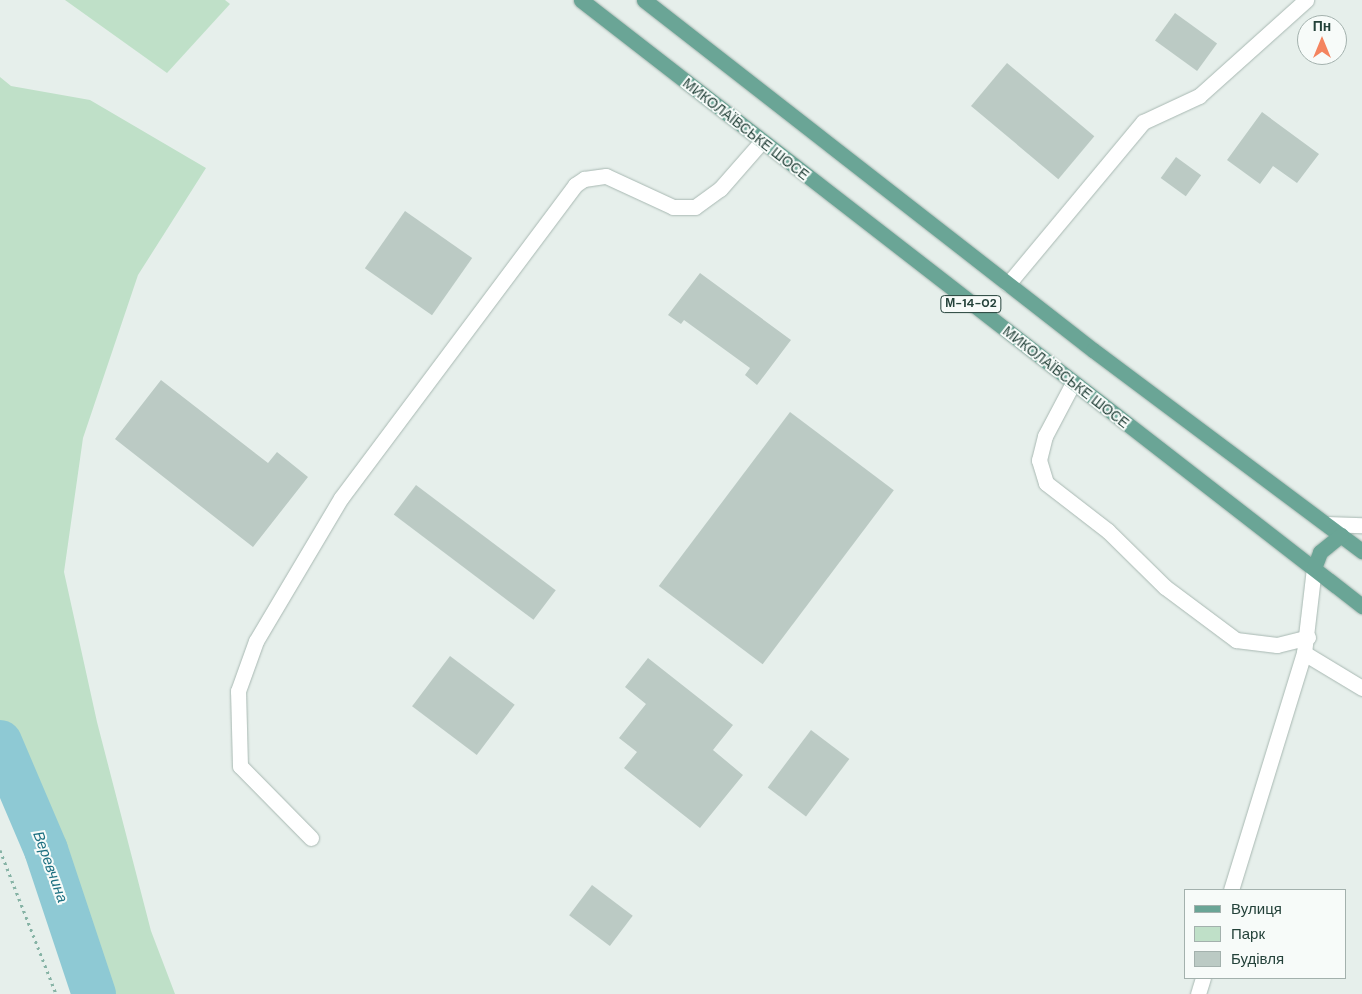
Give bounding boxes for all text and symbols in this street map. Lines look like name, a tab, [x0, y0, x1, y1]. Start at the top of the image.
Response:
north arrow	[1297, 15, 1347, 65]
text: Пн	[1313, 17, 1331, 35]
street label: МИКОЛАЇВСЬКЕ ШОСЕ	[680, 75, 812, 183]
road number: М-14-02	[940, 294, 1002, 314]
street label: МИКОЛАЇВСЬКЕ ШОСЕ	[1000, 323, 1132, 431]
water label: Веревчина	[29, 829, 71, 905]
legend	[1184, 889, 1347, 979]
text: Вулиця	[1231, 899, 1282, 919]
text: Парк	[1231, 924, 1265, 944]
text: Будівля	[1231, 949, 1284, 969]

